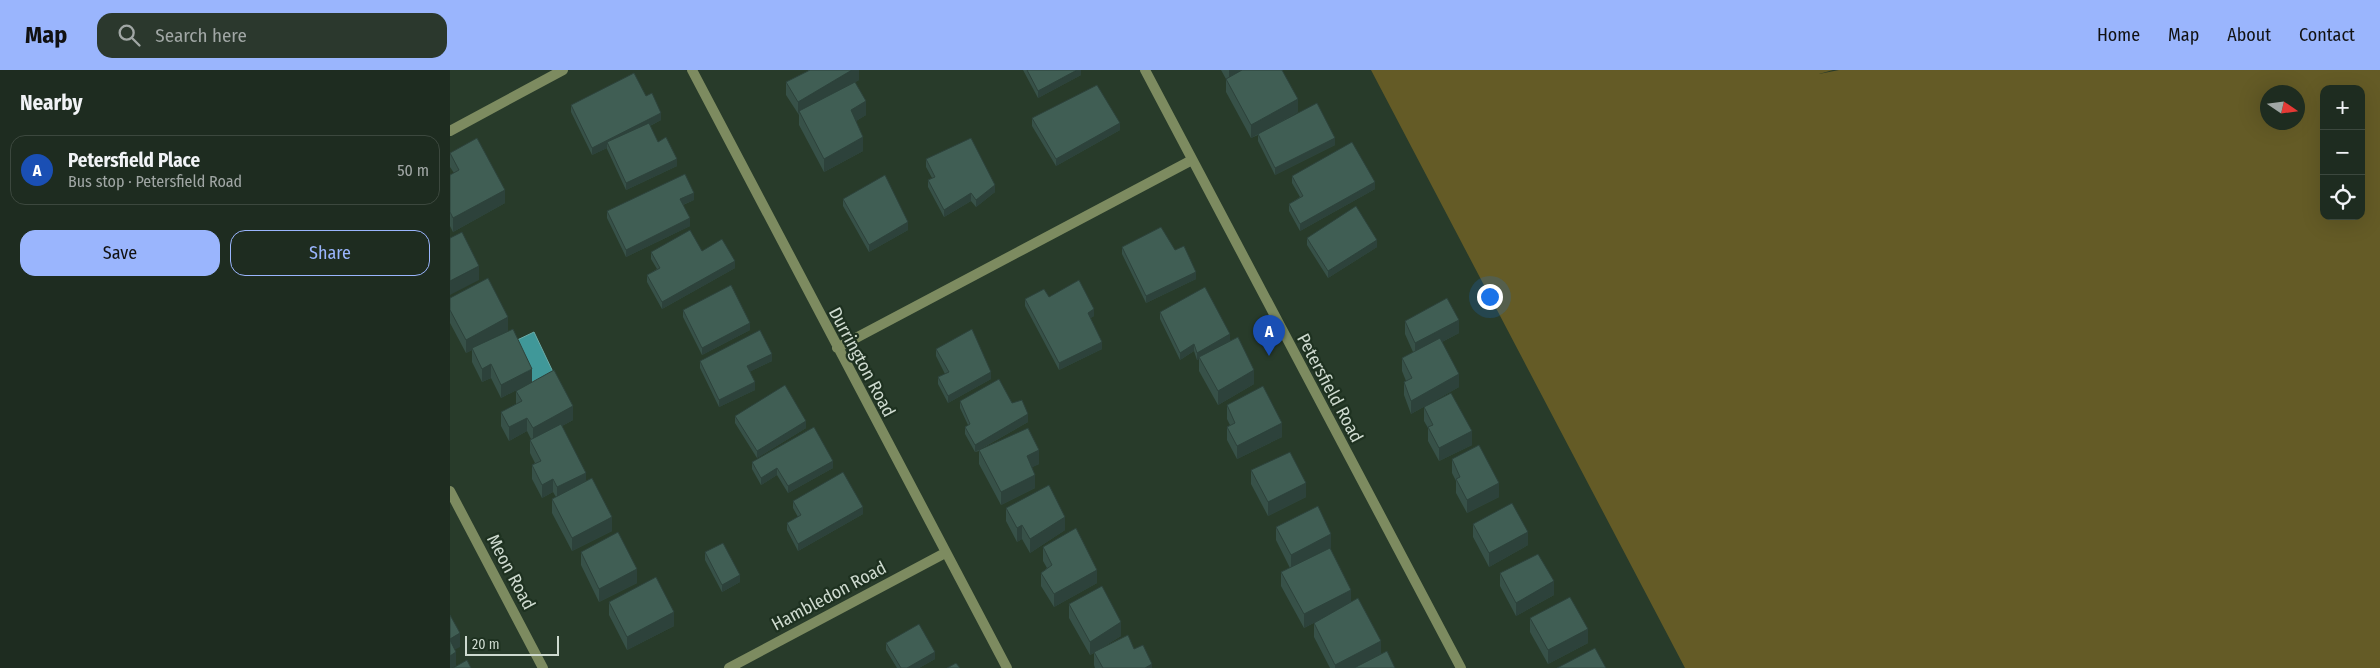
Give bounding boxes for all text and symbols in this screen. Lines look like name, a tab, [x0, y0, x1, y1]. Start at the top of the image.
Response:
search box	[97, 13, 447, 58]
text: Map	[25, 21, 67, 49]
icon: search	[115, 21, 143, 49]
text: Search here	[155, 24, 247, 47]
text: Home	[2097, 24, 2140, 46]
text: Map	[2168, 24, 2199, 46]
text: About	[2227, 24, 2271, 46]
text: Contact	[2299, 24, 2355, 46]
north arrow	[2260, 85, 2305, 130]
map controls	[2320, 85, 2365, 220]
button: +	[2320, 85, 2365, 130]
text: Nearby	[20, 90, 82, 116]
button: −	[2320, 130, 2365, 175]
text: Petersfield Place	[68, 149, 200, 172]
text: A	[33, 161, 41, 180]
text: 50 m	[397, 161, 429, 180]
text: Bus stop · Petersfield Road	[68, 172, 242, 191]
button: locate	[2320, 175, 2365, 220]
button: Save	[20, 230, 220, 276]
button: Share	[230, 230, 430, 276]
your location	[1477, 284, 1503, 310]
street label: Durrington Road	[824, 303, 900, 421]
pin: A	[1253, 315, 1285, 356]
street label: Petersfield Road	[1292, 330, 1368, 446]
street label: Meon Road	[482, 531, 540, 613]
street label: Hambledon Road	[768, 557, 890, 635]
scale bar	[465, 633, 559, 656]
text: 20 m	[472, 636, 500, 653]

